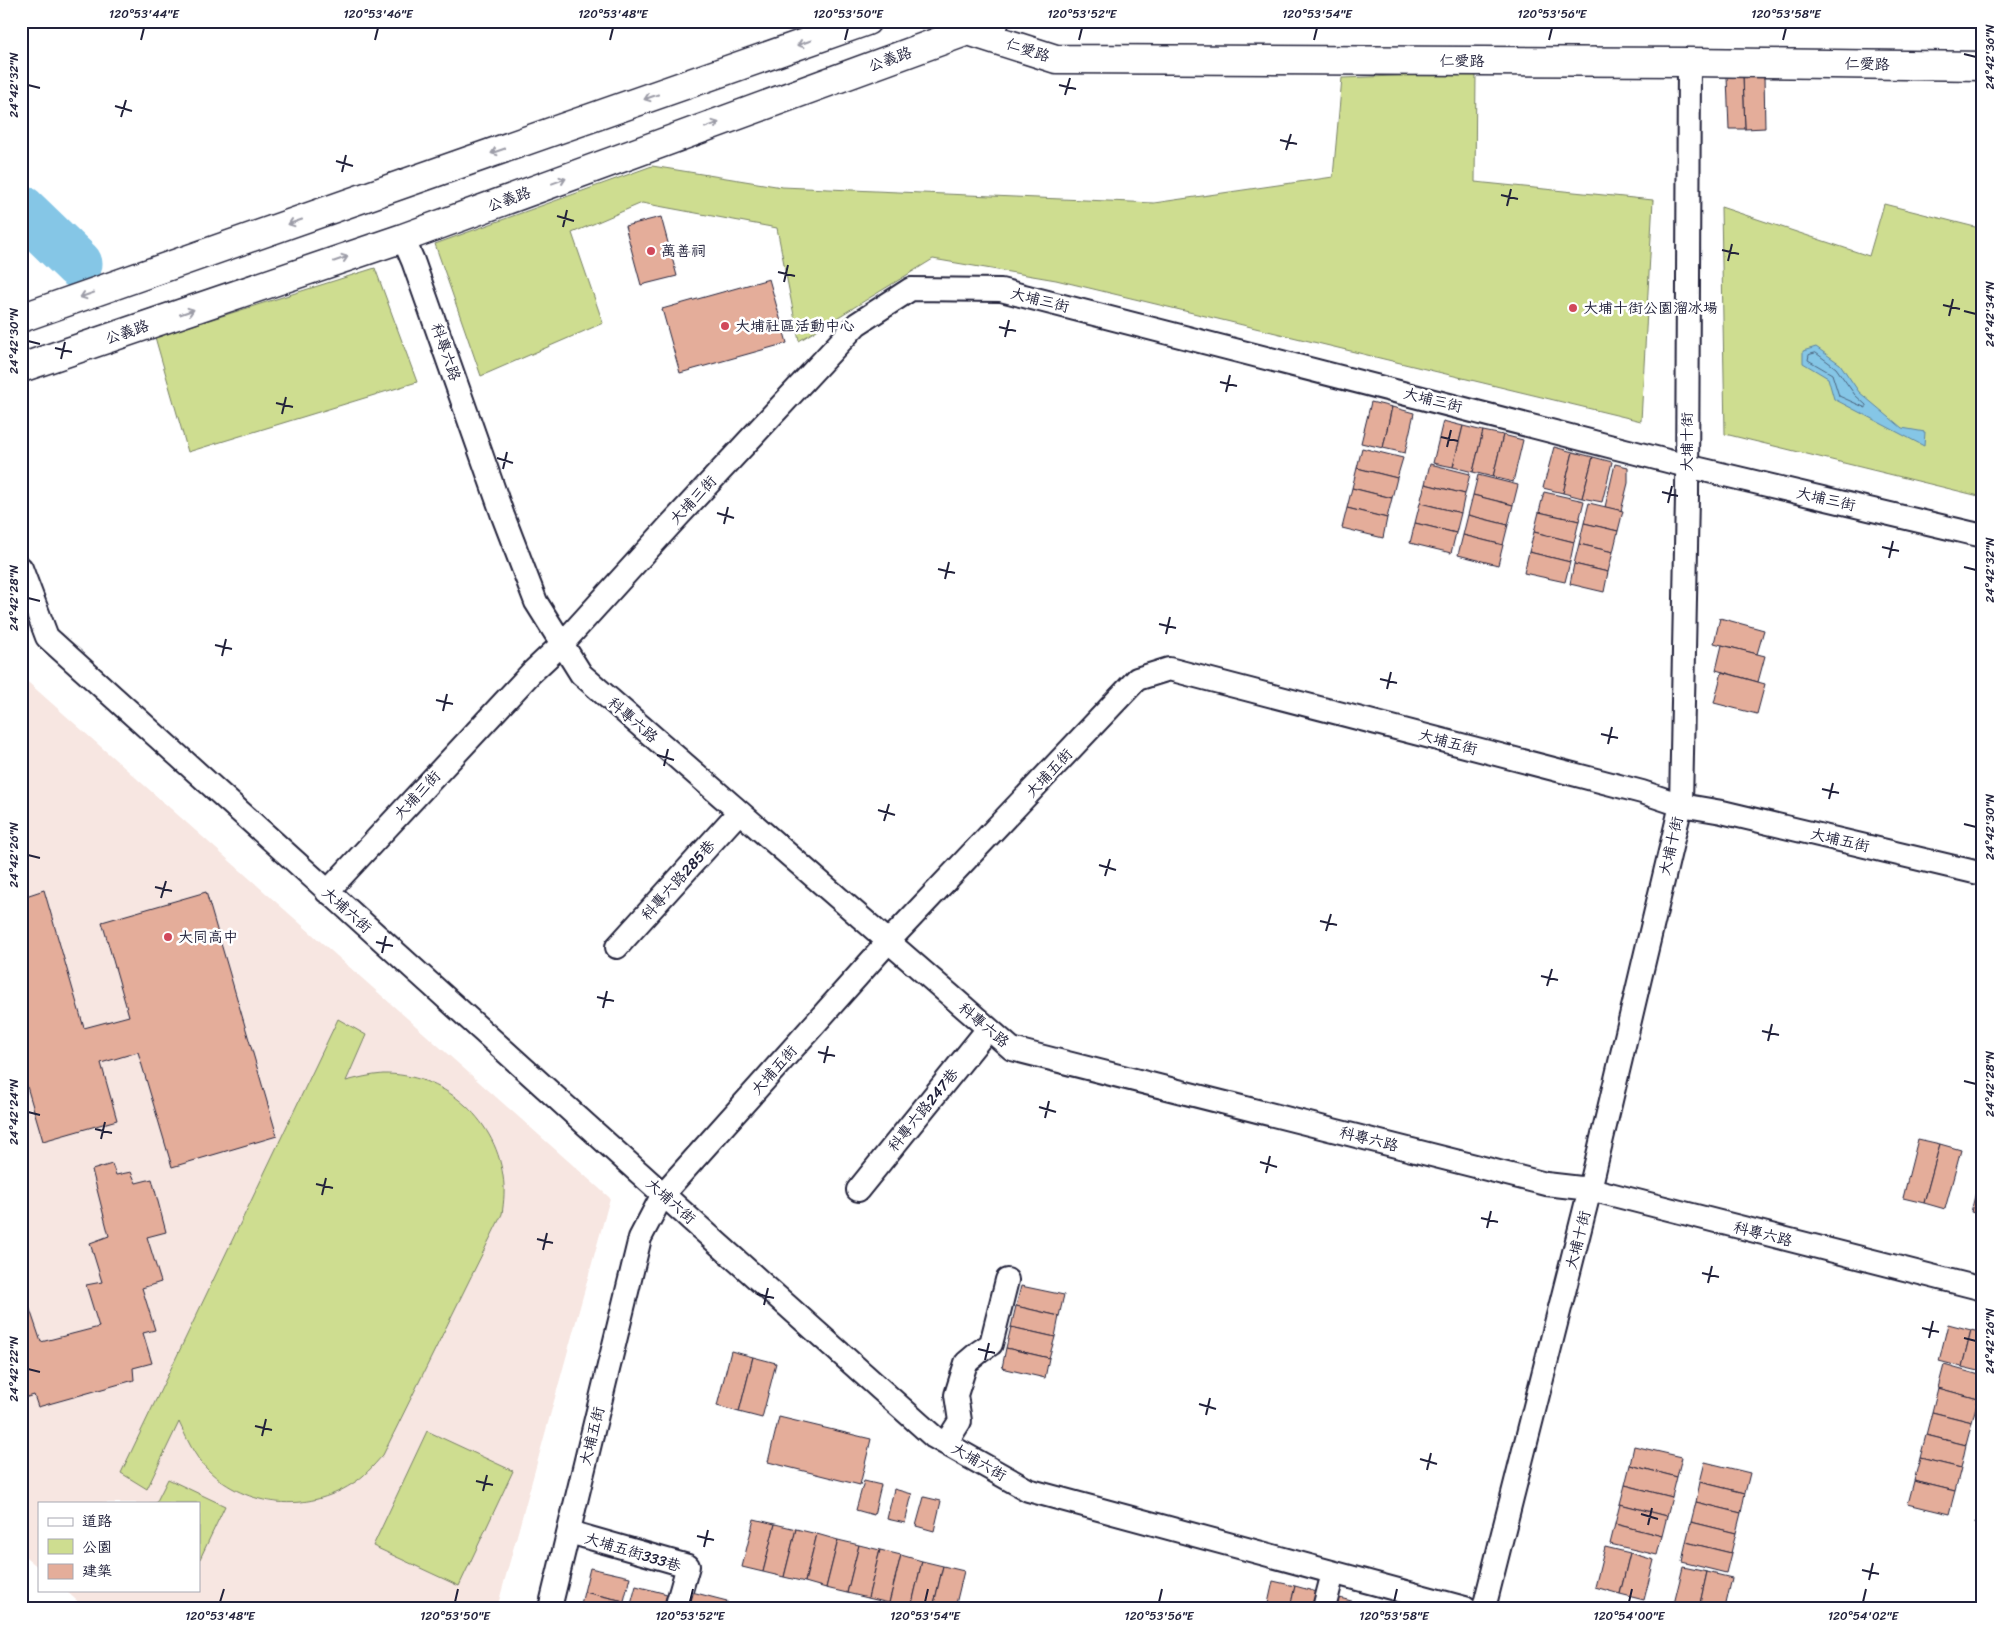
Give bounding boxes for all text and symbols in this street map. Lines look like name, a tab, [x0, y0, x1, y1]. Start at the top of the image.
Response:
text: 120°53'44"E	[109, 3, 180, 25]
text: 120°53'46"E	[343, 3, 414, 25]
text: 120°53'48"E	[578, 3, 649, 25]
text: 120°53'50"E	[813, 3, 884, 25]
text: 120°53'52"E	[1047, 3, 1118, 25]
text: 120°53'54"E	[1282, 3, 1353, 25]
text: 120°53'56"E	[1518, 3, 1588, 25]
text: 120°53'58"E	[1751, 3, 1822, 25]
text: 24°42'36"N	[1979, 24, 2001, 90]
street label: 仁愛路	[1003, 31, 1053, 69]
one-way arrow	[797, 39, 813, 48]
street label: 公義路	[864, 39, 916, 79]
street label: 仁愛路	[1439, 48, 1485, 74]
street label: 仁愛路	[1844, 51, 1890, 77]
text: 24°42'32"N	[3, 52, 25, 118]
one-way arrow	[644, 93, 659, 102]
one-way arrow	[704, 120, 719, 129]
one-way arrow	[490, 147, 506, 156]
one-way arrow	[551, 176, 566, 185]
street label: 公義路	[483, 179, 535, 219]
one-way arrow	[288, 218, 303, 227]
place label: 萬善祠	[661, 238, 706, 264]
marker: 萬善祠	[645, 245, 657, 257]
one-way arrow	[332, 254, 348, 264]
street label: 大埔三街	[1008, 280, 1072, 320]
text: 24°42'34"N	[1979, 280, 2001, 347]
one-way arrow	[80, 291, 95, 300]
place label: 大埔十街公園溜冰場	[1583, 295, 1718, 321]
marker: 大埔十街公園溜冰場	[1567, 302, 1579, 314]
one-way arrow	[178, 306, 194, 316]
text: 24°42'30"N	[3, 307, 25, 374]
street label: 公義路	[101, 312, 153, 352]
place label: 大埔社區活動中心	[735, 313, 855, 339]
street label: 科專六路	[424, 319, 468, 385]
marker: 大埔社區活動中心	[719, 320, 731, 332]
street label: 大埔三街	[1401, 380, 1465, 420]
street label: 大埔十街	[1674, 412, 1700, 472]
street label: 大埔三街	[663, 469, 723, 531]
street label: 大埔三街	[1794, 480, 1858, 518]
text: 24°42'32"N	[1979, 537, 2001, 603]
text: 24°42'28"N	[3, 564, 25, 631]
street label: 科專六路	[602, 691, 664, 749]
street label: 大埔五街	[1416, 722, 1480, 762]
street label: 大埔五街	[1019, 742, 1079, 804]
street label: 大埔三街	[387, 764, 447, 826]
text: 24°42'30"N	[1979, 793, 2001, 860]
street label: 大埔十街	[1652, 814, 1690, 878]
street label: 大埔五街	[1808, 821, 1872, 859]
text: 24°42'26"N	[3, 822, 25, 888]
street label: 科專六路285巷	[634, 833, 722, 927]
street label: 大埔六街	[316, 880, 378, 940]
place label: 大同高中	[178, 924, 238, 950]
marker: 大同高中	[162, 931, 174, 943]
street label: 科專六路	[953, 996, 1015, 1054]
street label: 大埔五街	[744, 1039, 804, 1101]
text: 24°42'28"N	[1979, 1050, 2001, 1117]
street label: 科專六路247巷	[881, 1062, 965, 1158]
text: 24°42'24"N	[3, 1078, 25, 1145]
street label: 科專六路	[1337, 1119, 1401, 1159]
street label: 大埔六街	[640, 1171, 702, 1231]
street label: 大埔十街	[1558, 1208, 1598, 1272]
street label: 科專六路	[1731, 1214, 1795, 1254]
text: 24°42'26"N	[1979, 1308, 2001, 1374]
text: 24°42'22"N	[3, 1336, 25, 1402]
street label: 大埔五街	[572, 1404, 612, 1468]
street label: 大埔六街	[947, 1436, 1011, 1488]
legend	[38, 1502, 200, 1592]
text: 道路	[82, 1508, 112, 1534]
street label: 大埔五街333巷	[582, 1525, 684, 1579]
text: 公園	[82, 1534, 112, 1560]
text: 建築	[82, 1558, 112, 1584]
text: 120°53'48"E	[185, 1605, 256, 1627]
text: 120°53'50"E	[420, 1605, 491, 1627]
text: 120°53'52"E	[655, 1605, 726, 1627]
text: 120°53'54"E	[890, 1605, 961, 1627]
text: 120°53'56"E	[1125, 1605, 1195, 1627]
text: 120°53'58"E	[1359, 1605, 1430, 1627]
text: 120°54'00"E	[1594, 1605, 1666, 1627]
text: 120°54'02"E	[1828, 1605, 1899, 1627]

